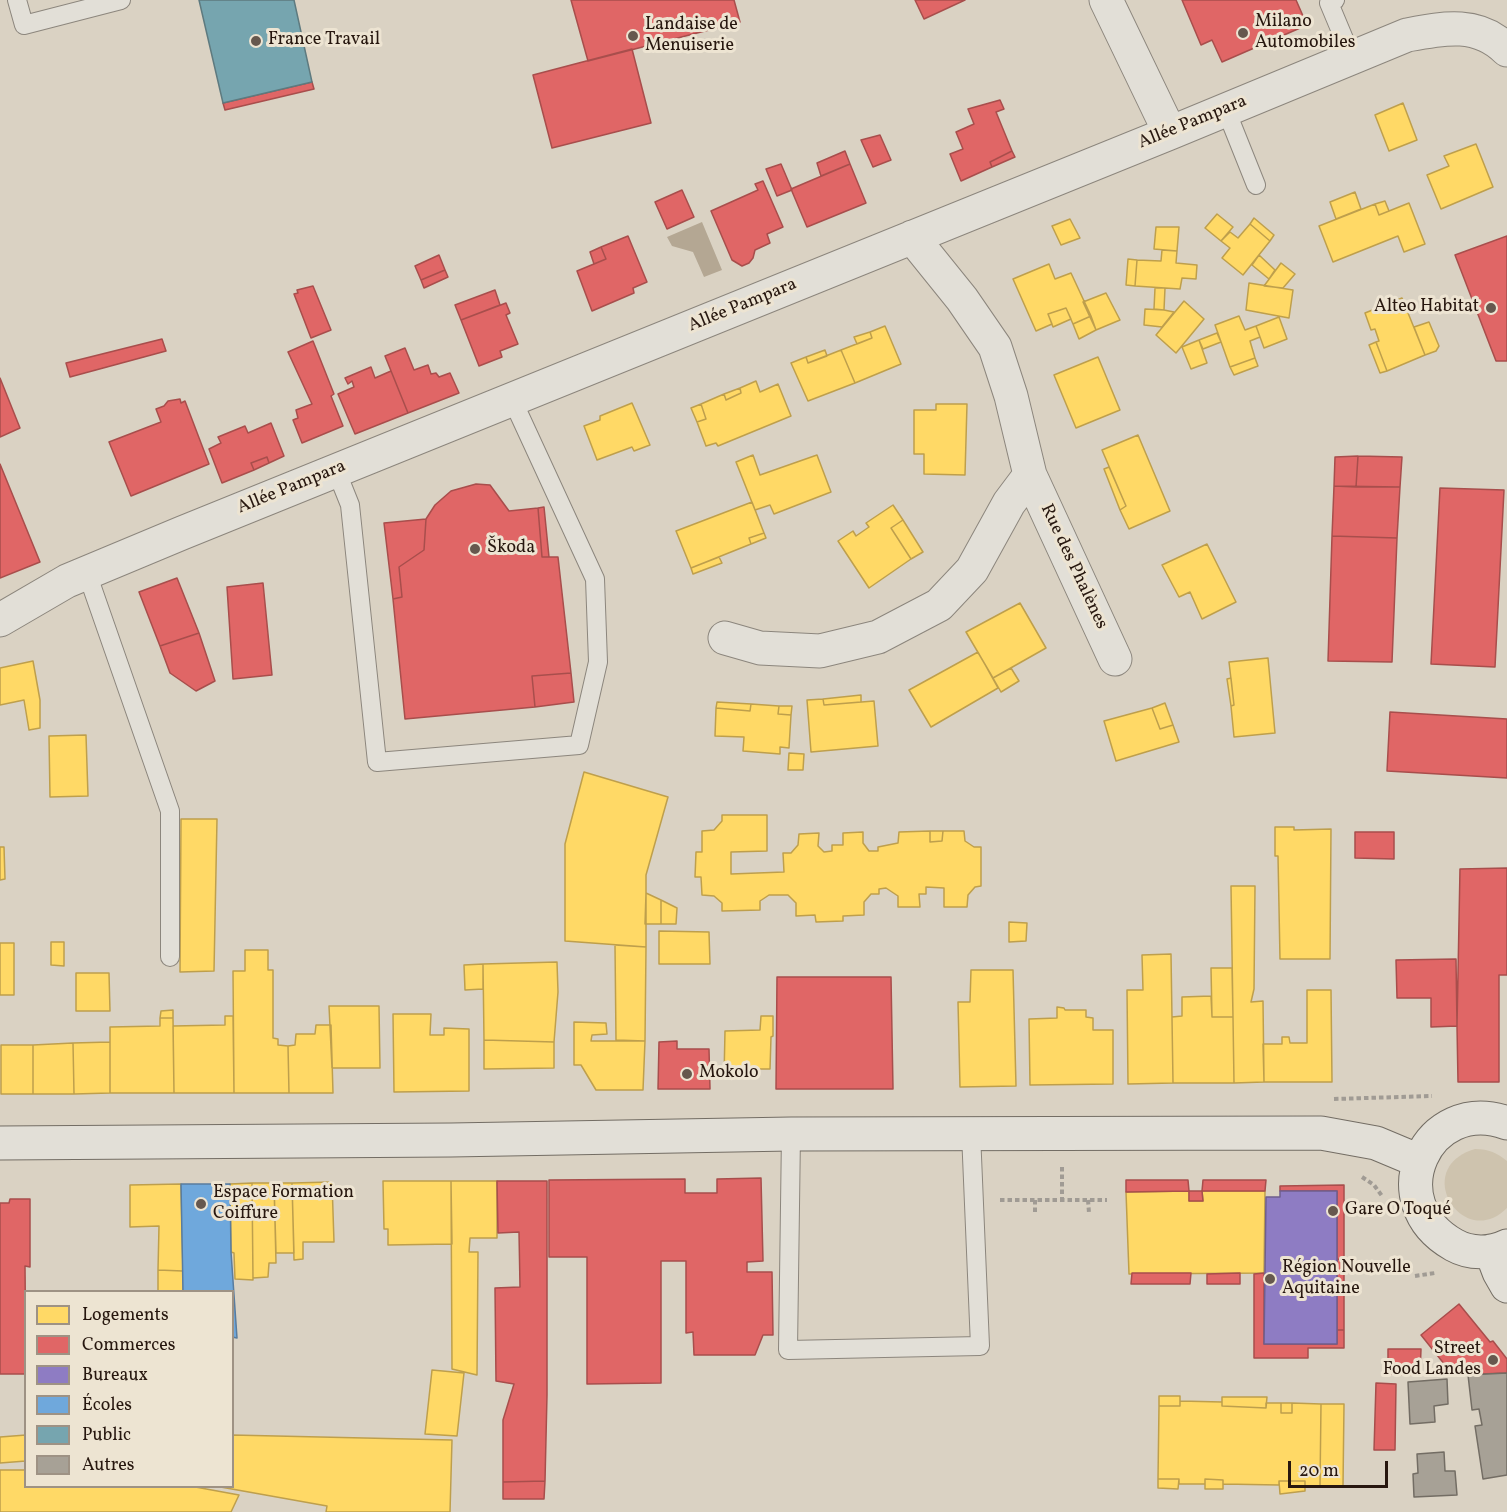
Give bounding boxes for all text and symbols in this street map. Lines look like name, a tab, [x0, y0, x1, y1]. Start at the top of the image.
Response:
place label: Milano Automobiles	[1255, 12, 1355, 54]
place label: Landaise de Menuiserie	[645, 15, 738, 57]
marker: Milano Automobiles	[1236, 26, 1250, 40]
marker: Landaise de Menuiserie	[626, 29, 640, 43]
place label: France Travail	[268, 30, 380, 52]
marker: France Travail	[249, 34, 263, 48]
street label: Allée Pampara	[1136, 91, 1250, 155]
street label: Allée Pampara	[686, 274, 800, 338]
place label: Alteo Habitat	[1374, 297, 1479, 319]
marker: Alteo Habitat	[1484, 301, 1498, 315]
street label: Allée Pampara	[235, 456, 349, 520]
street label: Rue des Phalènes	[1035, 501, 1111, 633]
place label: Škoda	[487, 538, 535, 560]
marker: Škoda	[468, 542, 482, 556]
place label: Mokolo	[699, 1063, 759, 1085]
marker: Mokolo	[680, 1067, 694, 1081]
place label: Espace Formation Coiffure	[213, 1183, 354, 1226]
marker: Espace Formation Coiffure	[194, 1197, 208, 1211]
place label: Gare O Toqué	[1345, 1200, 1451, 1222]
marker: Gare O Toqué	[1326, 1204, 1340, 1218]
place label: Région Nouvelle Aquitaine	[1282, 1258, 1411, 1300]
marker: Région Nouvelle Aquitaine	[1263, 1272, 1277, 1286]
legend	[24, 1290, 234, 1488]
text: Logements	[82, 1303, 169, 1328]
text: Commerces	[82, 1333, 176, 1358]
place label: Street Food Landes	[1383, 1339, 1481, 1382]
marker: Street Food Landes	[1486, 1353, 1500, 1367]
text: Bureaux	[82, 1363, 148, 1388]
text: Écoles	[82, 1393, 132, 1418]
text: Public	[82, 1423, 131, 1448]
scale bar	[1291, 1449, 1392, 1487]
text: Autres	[82, 1453, 135, 1478]
text: 20 m	[1299, 1459, 1339, 1484]

